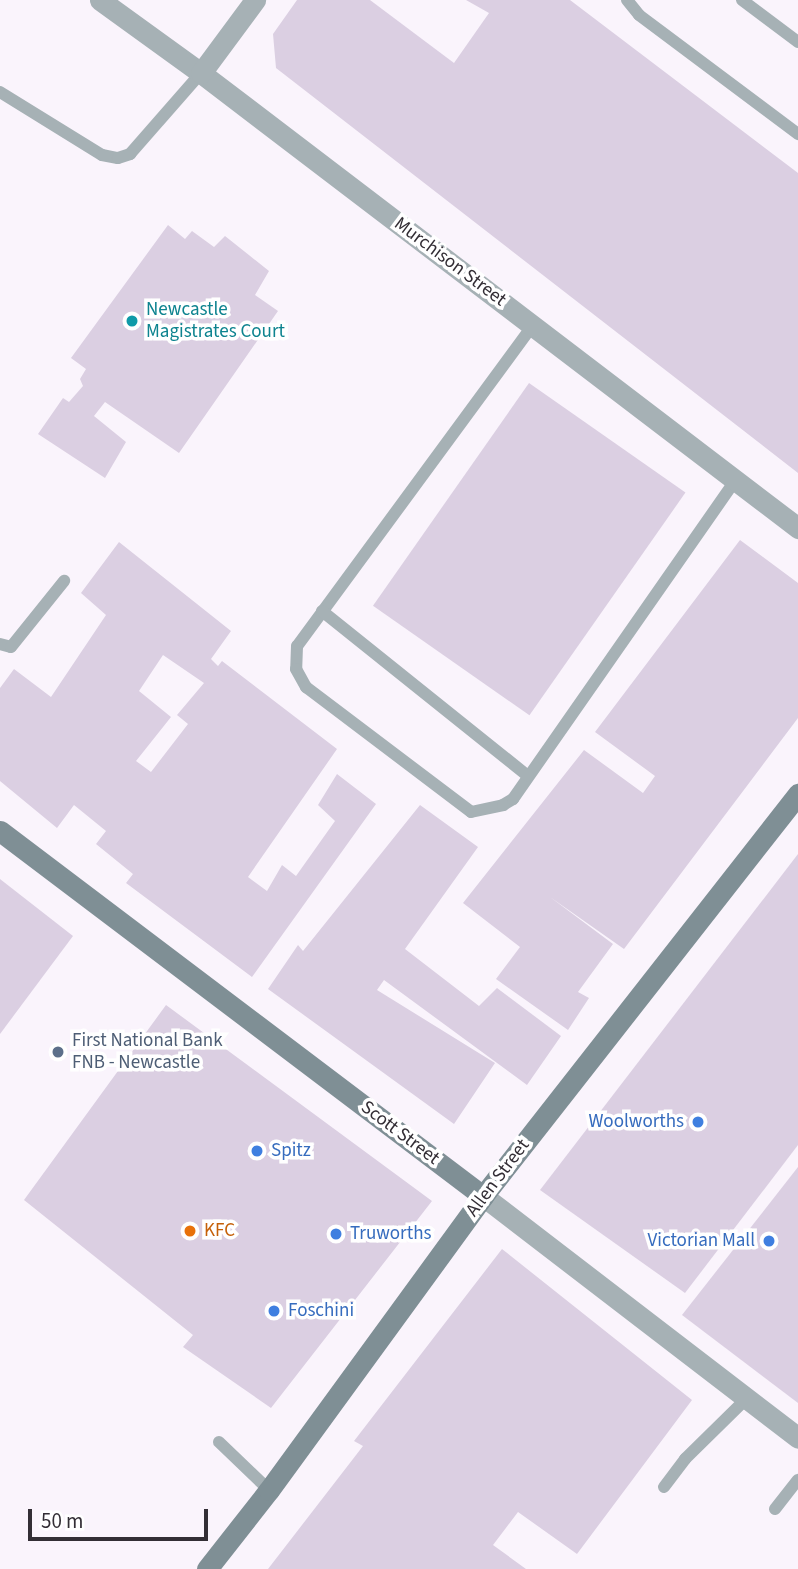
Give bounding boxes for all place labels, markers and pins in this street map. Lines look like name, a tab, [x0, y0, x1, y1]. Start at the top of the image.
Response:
place label: Newcastle Magistrates Court	[146, 299, 285, 343]
marker: Newcastle Magistrates Court	[124, 313, 140, 329]
place label: First National Bank FNB - Newcastle	[72, 1030, 223, 1074]
marker: First National Bank FNB - Newcastle	[50, 1044, 66, 1060]
place label: Woolworths	[588, 1111, 684, 1133]
marker: Woolworths	[690, 1114, 706, 1130]
place label: Spitz	[271, 1140, 311, 1162]
marker: Spitz	[249, 1143, 265, 1159]
place label: KFC	[204, 1220, 235, 1242]
marker: KFC	[182, 1223, 198, 1239]
place label: Truworths	[350, 1223, 431, 1245]
marker: Truworths	[328, 1226, 344, 1242]
place label: Victorian Mall	[647, 1230, 755, 1252]
marker: Victorian Mall	[761, 1233, 777, 1249]
place label: Foschini	[288, 1300, 354, 1322]
marker: Foschini	[266, 1303, 282, 1319]

